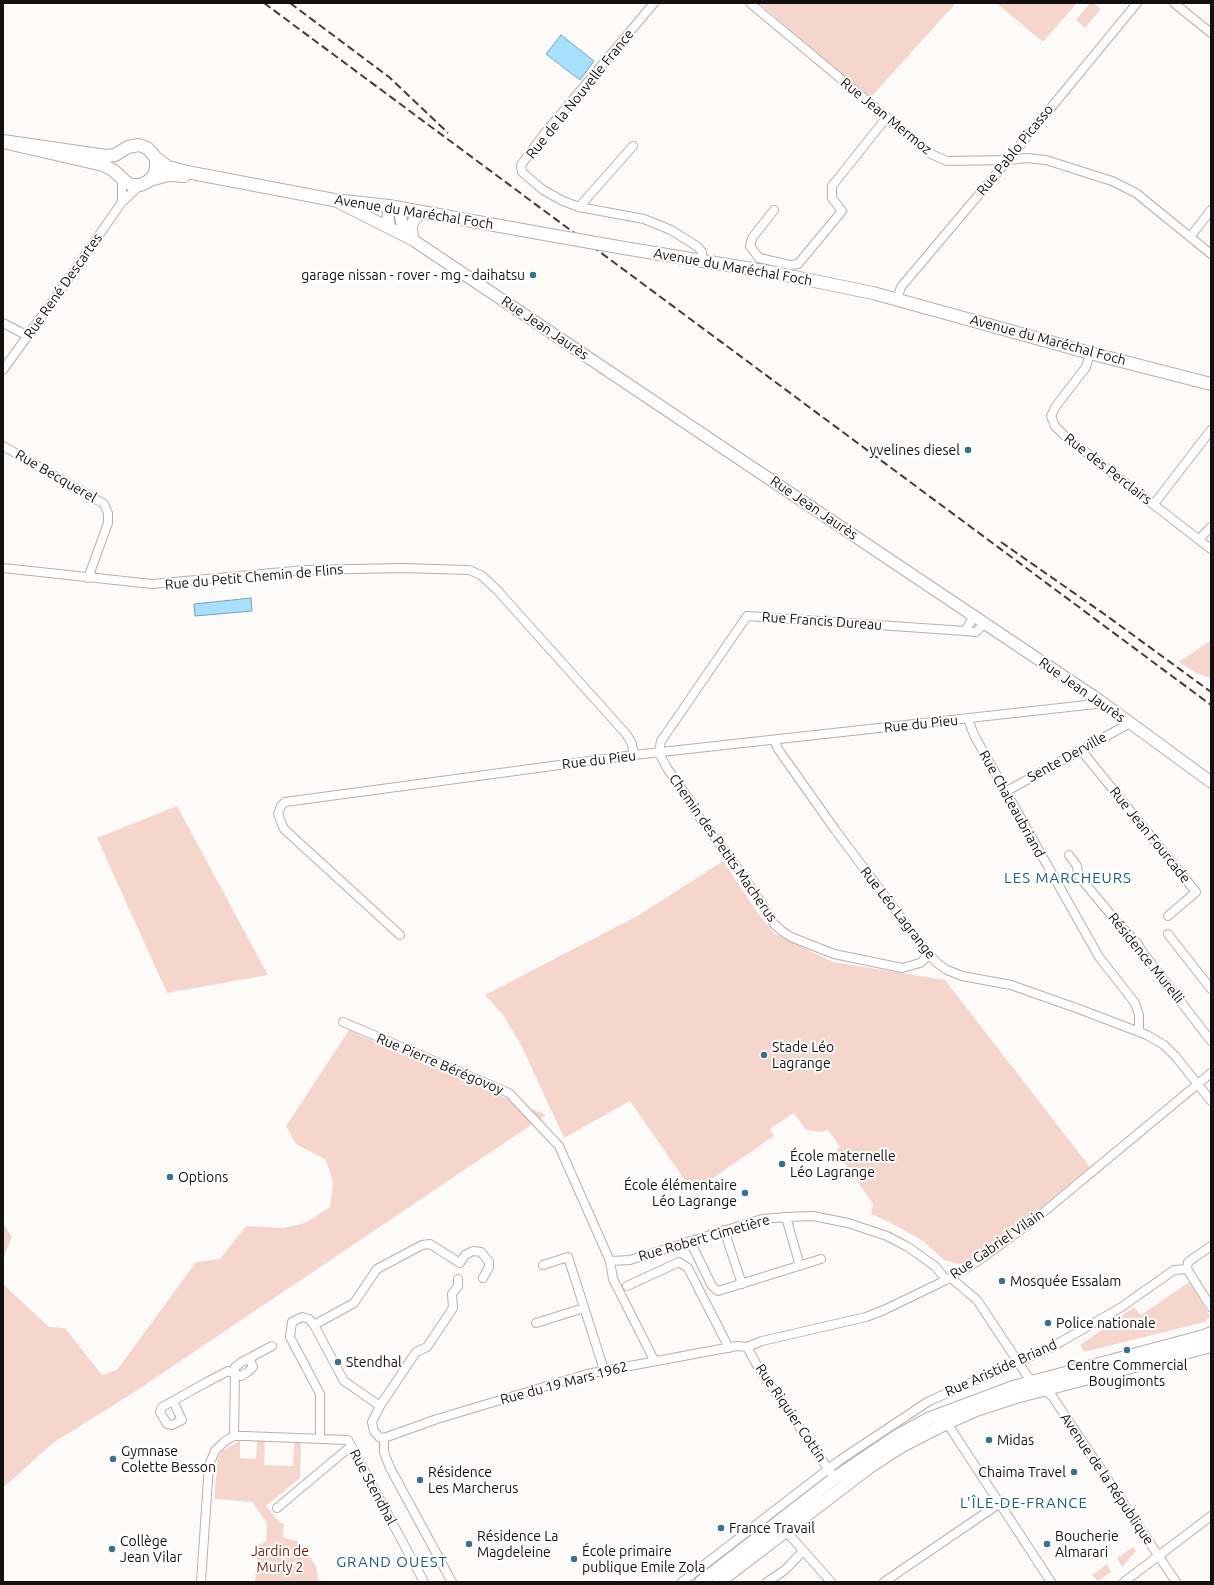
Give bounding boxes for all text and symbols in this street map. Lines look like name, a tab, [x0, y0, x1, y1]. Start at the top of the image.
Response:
street label: Rue de la Nouvelle France	[523, 26, 637, 162]
street label: Rue Jean Mermoz	[837, 74, 935, 158]
street label: Rue Pablo Picasso	[973, 101, 1057, 199]
street label: Avenue du Maréchal Foch	[333, 191, 495, 233]
street label: Rue René Descartes	[20, 230, 106, 342]
street label: Avenue du Maréchal Foch	[652, 245, 814, 289]
place label: garage nissan - rover - mg - daihatsu	[301, 267, 525, 283]
marker: garage nissan - rover - mg - daihatsu	[528, 270, 538, 280]
street label: Rue Jean Jaurès	[498, 293, 592, 363]
street label: Avenue du Maréchal Foch	[968, 311, 1128, 369]
street label: Rue des Perclairs	[1061, 430, 1155, 508]
place label: yvelines diesel	[870, 442, 960, 458]
marker: yvelines diesel	[963, 445, 973, 455]
street label: Rue Becquerel	[12, 446, 100, 506]
street label: Rue Jean Jaurès	[767, 473, 861, 543]
street label: Rue du Petit Chemin de Flins	[164, 561, 344, 593]
street label: Rue Francis Dureau	[761, 608, 883, 634]
street label: Rue Jean Jaurès	[1035, 654, 1129, 726]
street label: Rue du Pieu	[883, 712, 959, 736]
street label: Sente Derville	[1024, 728, 1110, 786]
street label: Rue du Pieu	[561, 747, 637, 773]
street label: Rue Chateaubriand	[976, 747, 1048, 861]
street label: Chemin des Petits Macherus	[665, 771, 781, 925]
street label: Rue Jean Fourcade	[1106, 783, 1194, 887]
street label: Rue Léo Lagrange	[857, 863, 939, 963]
district label: LES MARCHEURS	[1004, 869, 1132, 887]
street label: Résidence Murelli	[1105, 910, 1187, 1006]
street label: Rue Pierre Bérégovoy	[374, 1030, 506, 1098]
place label: Stade Léo Lagrange	[772, 1039, 834, 1072]
marker: Stade Léo Lagrange	[759, 1050, 769, 1060]
place label: École maternelle Léo Lagrange	[790, 1148, 896, 1180]
marker: École maternelle Léo Lagrange	[777, 1159, 787, 1169]
place label: Options	[178, 1169, 228, 1185]
marker: Options	[165, 1172, 175, 1182]
place label: École élémentaire Léo Lagrange	[624, 1177, 737, 1210]
marker: École élémentaire Léo Lagrange	[740, 1188, 750, 1198]
street label: Rue Gabriel Vilain	[947, 1205, 1047, 1283]
street label: Rue Robert Cimetière	[636, 1211, 772, 1265]
place label: Mosquée Essalam	[1010, 1273, 1121, 1289]
marker: Mosquée Essalam	[997, 1276, 1007, 1286]
place label: Police nationale	[1056, 1315, 1156, 1331]
marker: Police nationale	[1043, 1318, 1053, 1328]
street label: Rue Aristide Briand	[943, 1336, 1059, 1400]
marker: Centre Commercial Bougimonts	[1122, 1345, 1132, 1355]
place label: Stendhal	[346, 1354, 402, 1370]
marker: Stendhal	[333, 1357, 343, 1367]
place label: Centre Commercial Bougimonts	[1067, 1357, 1187, 1390]
street label: Rue du 19 Mars 1962	[498, 1358, 630, 1408]
street label: Rue Riquier Cottin	[752, 1361, 830, 1465]
street label: Avenue de la République	[1057, 1410, 1157, 1548]
place label: Midas	[997, 1432, 1034, 1448]
marker: Midas	[984, 1435, 994, 1445]
place label: Gymnase Colette Besson	[121, 1443, 216, 1476]
street label: Rue Stendhal	[346, 1446, 400, 1528]
marker: Gymnase Colette Besson	[108, 1454, 118, 1464]
place label: Résidence Les Marcherus	[428, 1464, 518, 1496]
place label: Chaima Travel	[978, 1464, 1066, 1480]
marker: Chaima Travel	[1069, 1467, 1079, 1477]
marker: Résidence Les Marcherus	[415, 1475, 425, 1485]
district label: L'ÎLE-DE-FRANCE	[960, 1494, 1088, 1512]
place label: France Travail	[729, 1520, 815, 1536]
marker: France Travail	[716, 1523, 726, 1533]
place label: Résidence La Magdeleine	[477, 1528, 559, 1560]
place label: Boucherie Almarari	[1055, 1528, 1119, 1560]
place label: Collège Jean Vilar	[120, 1533, 182, 1566]
marker: Résidence La Magdeleine	[464, 1539, 474, 1549]
marker: Boucherie Almarari	[1042, 1539, 1052, 1549]
park label: Jardin de Murly 2	[251, 1543, 309, 1576]
place label: École primaire publique Emile Zola	[582, 1543, 705, 1576]
marker: Collège Jean Vilar	[107, 1544, 117, 1554]
district label: GRAND OUEST	[336, 1553, 448, 1571]
marker: École primaire publique Emile Zola	[569, 1554, 579, 1564]

